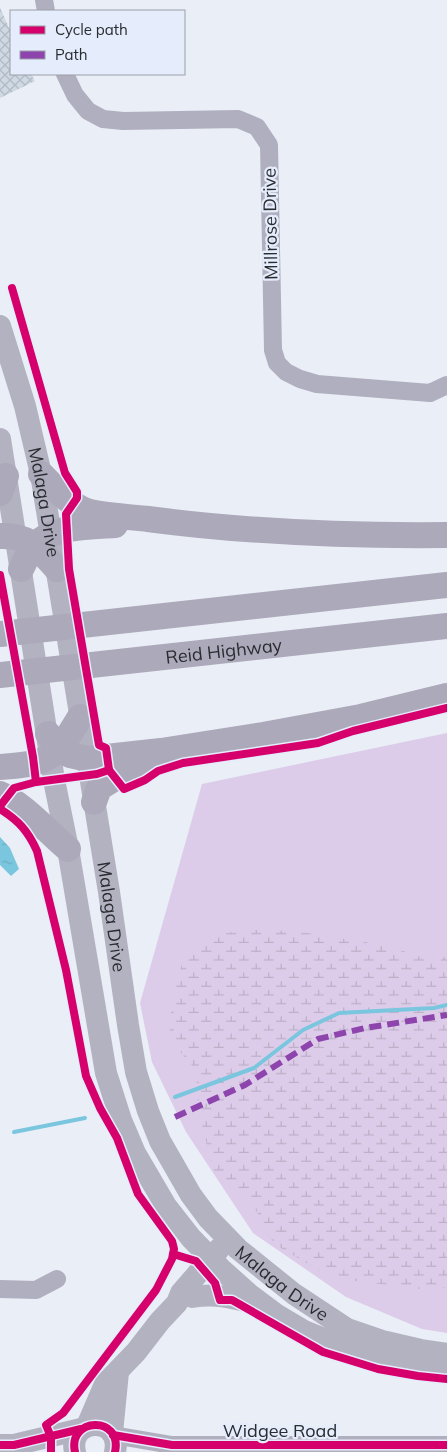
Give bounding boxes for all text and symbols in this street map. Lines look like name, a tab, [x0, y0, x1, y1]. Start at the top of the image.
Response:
legend	[10, 10, 185, 75]
text: Cycle path	[55, 20, 128, 39]
text: Path	[55, 45, 87, 64]
street label: Millrose Drive	[258, 168, 282, 280]
street label: Malaga Drive	[24, 445, 66, 559]
street label: Reid Highway	[164, 633, 284, 668]
street label: Malaga Drive	[93, 860, 132, 973]
street label: Malaga Drive	[231, 1240, 333, 1325]
street label: Widgee Road	[223, 1419, 337, 1442]

